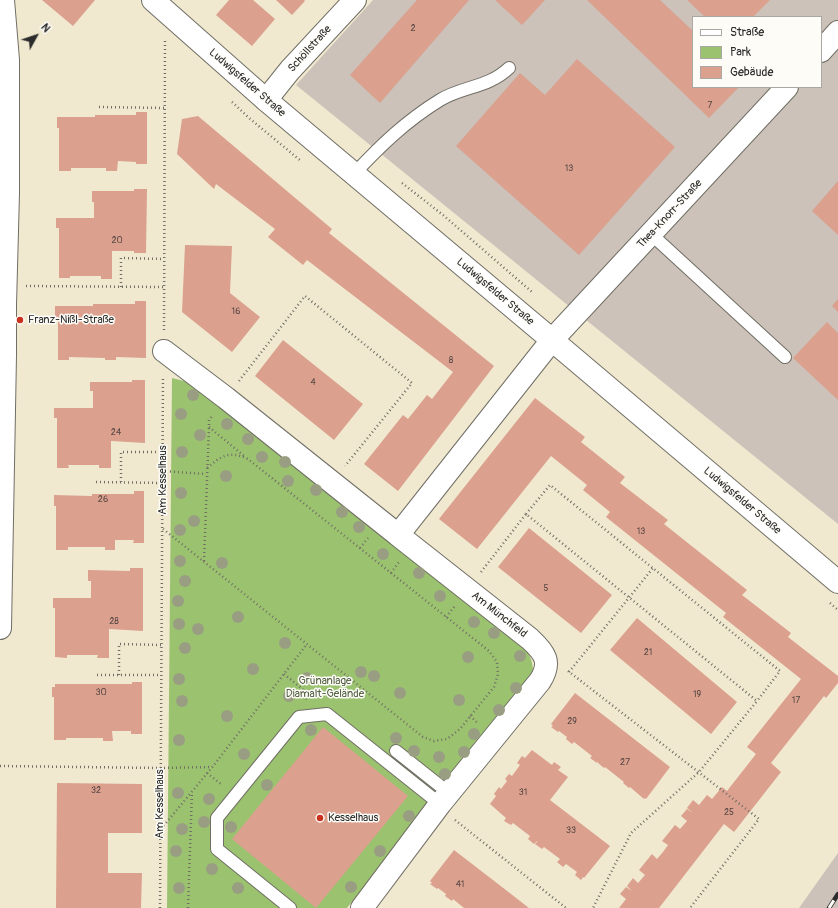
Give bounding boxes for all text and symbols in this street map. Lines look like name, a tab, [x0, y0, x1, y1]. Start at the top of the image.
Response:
north arrow	[16, 16, 56, 56]
legend	[692, 16, 822, 88]
text: N	[38, 21, 53, 35]
street label: Schöllstraße	[286, 23, 334, 75]
house number: 2	[410, 24, 416, 34]
text: Straße	[730, 25, 764, 40]
text: Park	[730, 45, 751, 60]
street label: Ludwigsfelder Straße	[206, 46, 288, 120]
text: Gebäude	[730, 65, 773, 80]
house number: 7	[708, 101, 712, 111]
house number: 13	[565, 164, 573, 174]
street label: Thea-Knorr-Straße	[635, 177, 705, 251]
house number: 20	[111, 236, 123, 246]
street label: Ludwigsfelder Straße	[453, 256, 537, 328]
house number: 16	[232, 307, 240, 317]
place label: Franz-Nißl-Straße	[28, 313, 114, 327]
marker: Franz-Nißl-Straße	[15, 315, 25, 325]
house number: 8	[449, 356, 453, 366]
house number: 4	[310, 378, 316, 388]
house number: 24	[111, 428, 121, 438]
street label: Am Kesselhaus	[156, 445, 170, 515]
street label: Ludwigsfelder Straße	[700, 465, 784, 537]
house number: 26	[98, 495, 108, 505]
house number: 13	[637, 527, 645, 537]
house number: 5	[544, 584, 548, 594]
street label: Am Münchfeld	[469, 589, 529, 641]
house number: 28	[109, 617, 119, 627]
house number: 21	[644, 648, 652, 658]
park label: Grünanlage Diamalt-Gelände	[286, 674, 364, 700]
house number: 30	[95, 688, 107, 698]
house number: 19	[693, 690, 701, 700]
house number: 17	[792, 696, 800, 706]
house number: 29	[567, 717, 577, 727]
house number: 27	[620, 758, 630, 768]
street label: Am Kesselhaus	[153, 769, 167, 839]
house number: 32	[91, 786, 101, 796]
house number: 31	[519, 788, 527, 798]
house number: 25	[724, 808, 734, 818]
place label: Kesselhaus	[328, 811, 378, 825]
marker: Kesselhaus	[315, 813, 325, 823]
house number: 33	[566, 826, 576, 836]
house number: 41	[456, 880, 464, 890]

